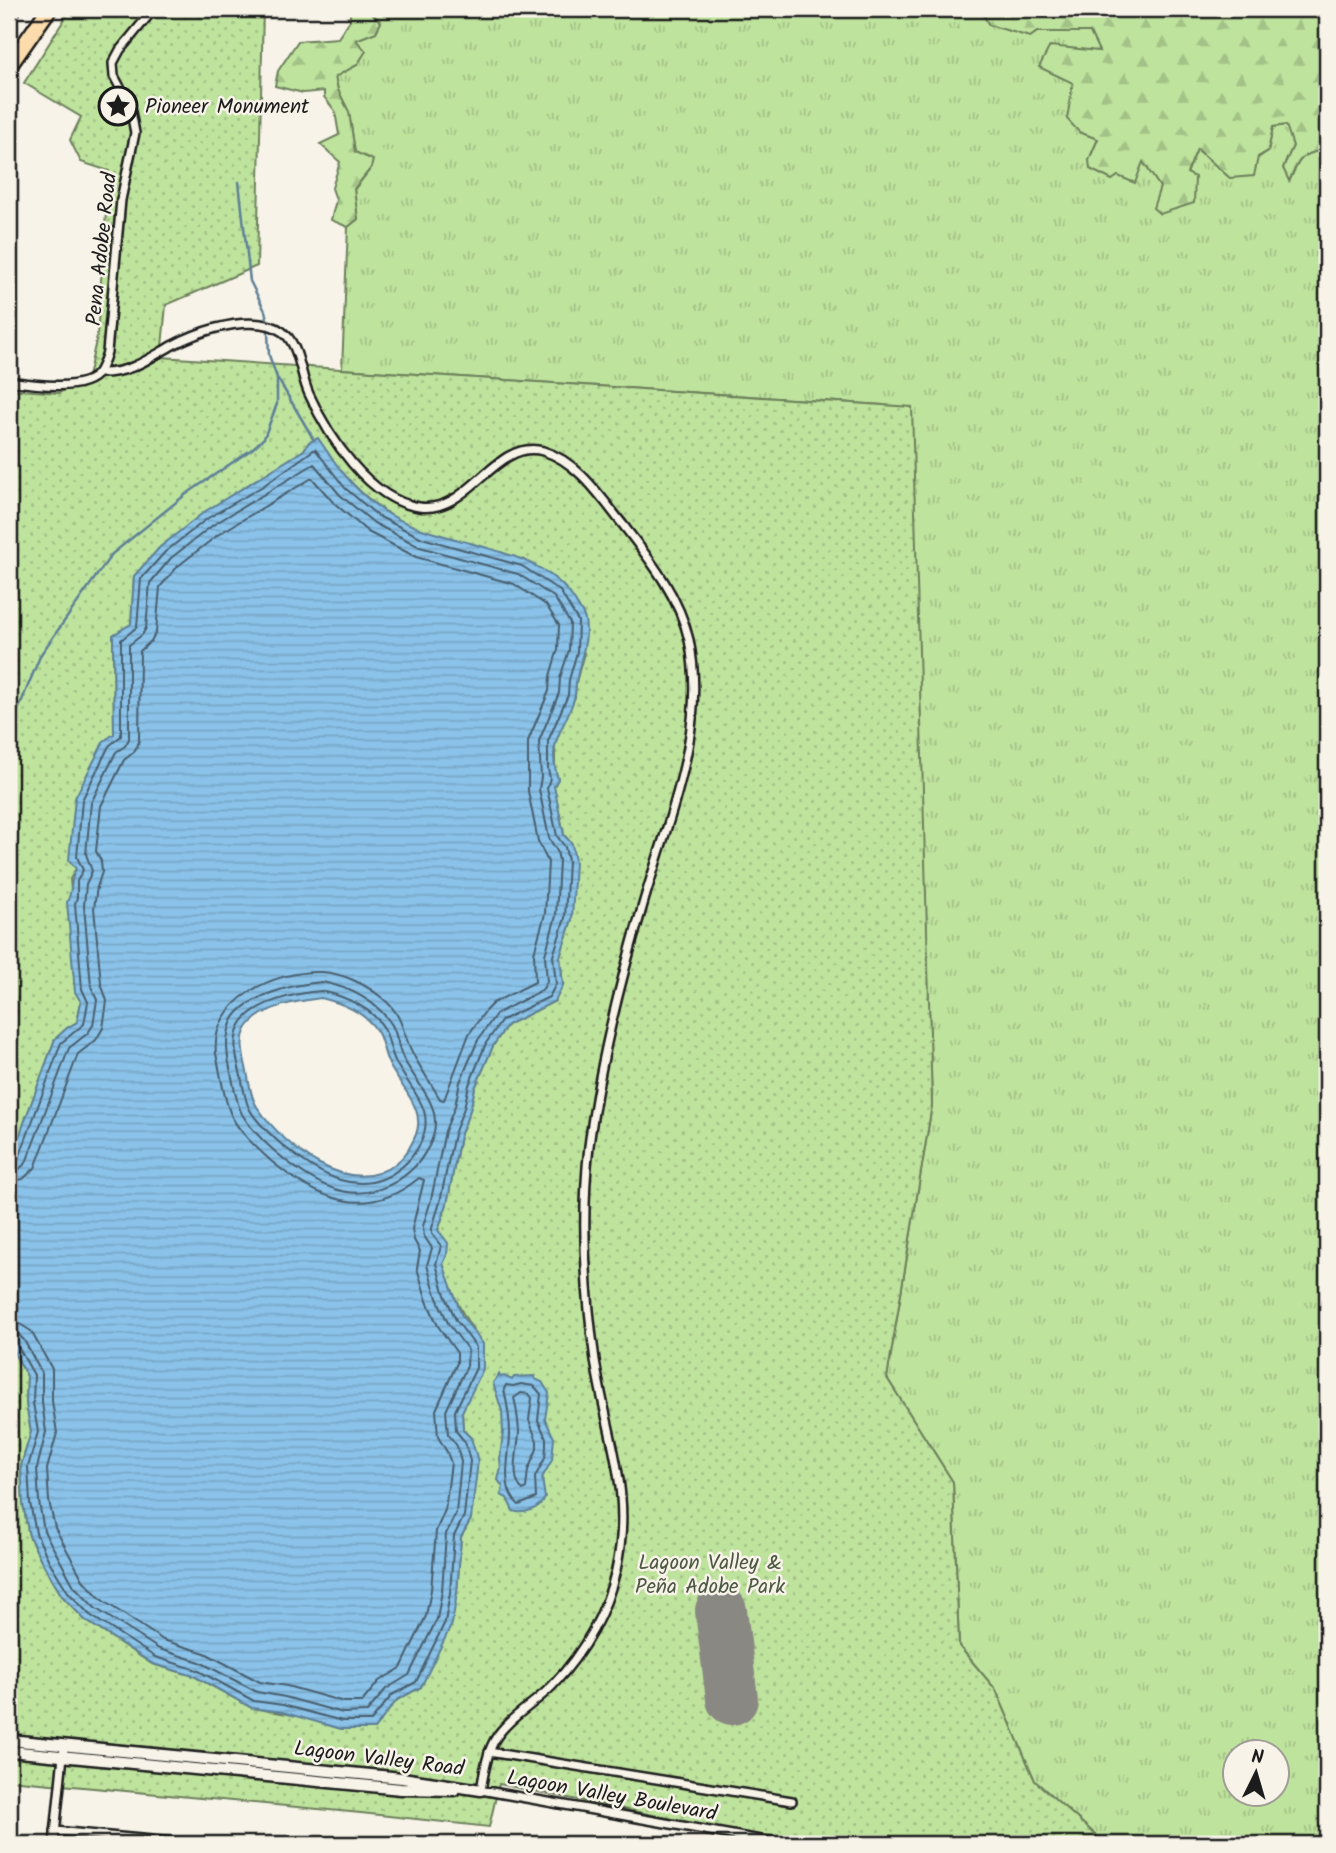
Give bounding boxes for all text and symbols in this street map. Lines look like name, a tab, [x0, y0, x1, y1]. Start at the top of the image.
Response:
place icon: Pioneer Monument	[97, 85, 139, 127]
place label: Pioneer Monument	[145, 91, 310, 124]
street label: Pena Adobe Road	[78, 170, 127, 327]
park label: Lagoon Valley & Peña Adobe Park	[635, 1547, 785, 1604]
street label: Lagoon Valley Road	[292, 1733, 466, 1786]
north arrow	[1220, 1738, 1290, 1808]
text: N	[1250, 1743, 1265, 1774]
street label: Lagoon Valley Boulevard	[504, 1762, 720, 1831]

